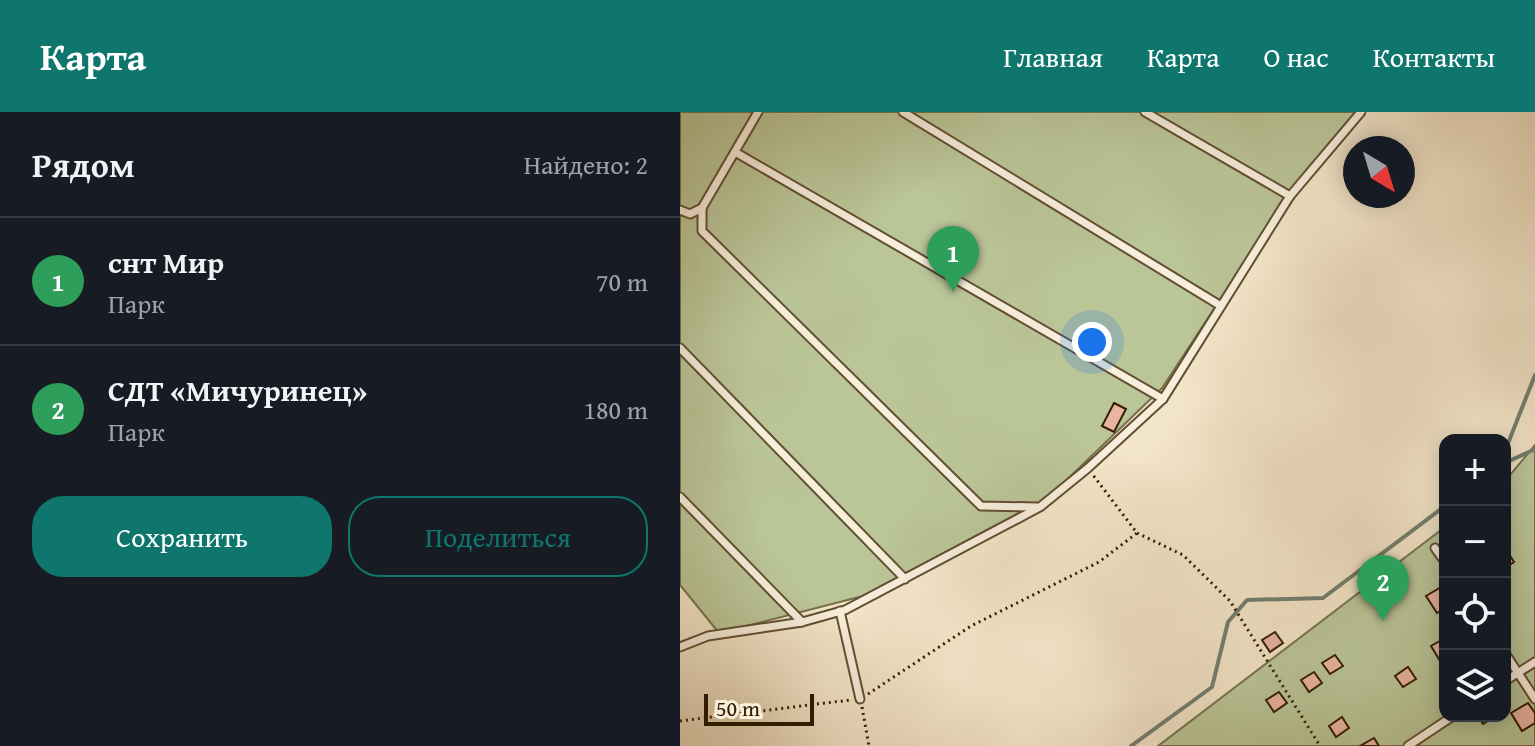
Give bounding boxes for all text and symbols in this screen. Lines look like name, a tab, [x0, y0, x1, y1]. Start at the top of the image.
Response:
text: Карта	[40, 28, 146, 84]
text: Главная	[1003, 36, 1103, 77]
text: Карта	[1147, 36, 1219, 77]
text: О нас	[1263, 36, 1329, 77]
text: Контакты	[1373, 36, 1495, 77]
north arrow	[1343, 136, 1415, 208]
text: Рядом	[32, 140, 135, 189]
text: Найдено: 2	[524, 145, 648, 184]
pin: 1	[927, 226, 979, 292]
text: снт Мир	[108, 240, 224, 284]
text: 1	[51, 262, 65, 301]
text: 70 m	[596, 262, 648, 301]
text: Парк	[108, 284, 165, 323]
your location	[1072, 322, 1112, 362]
text: СДТ «Мичуринец»	[108, 368, 367, 412]
text: 2	[51, 390, 65, 429]
text: 180 m	[583, 390, 648, 429]
text: Парк	[108, 412, 165, 451]
map controls	[1439, 434, 1511, 722]
button: +	[1439, 434, 1511, 506]
button: Сохранить	[32, 496, 332, 577]
button: Поделиться	[348, 496, 648, 577]
button: −	[1439, 506, 1511, 578]
pin: 2	[1357, 555, 1409, 621]
button: locate	[1439, 578, 1511, 650]
button: layers	[1439, 650, 1511, 722]
scale bar	[704, 690, 814, 726]
text: 50 m	[716, 692, 760, 724]

